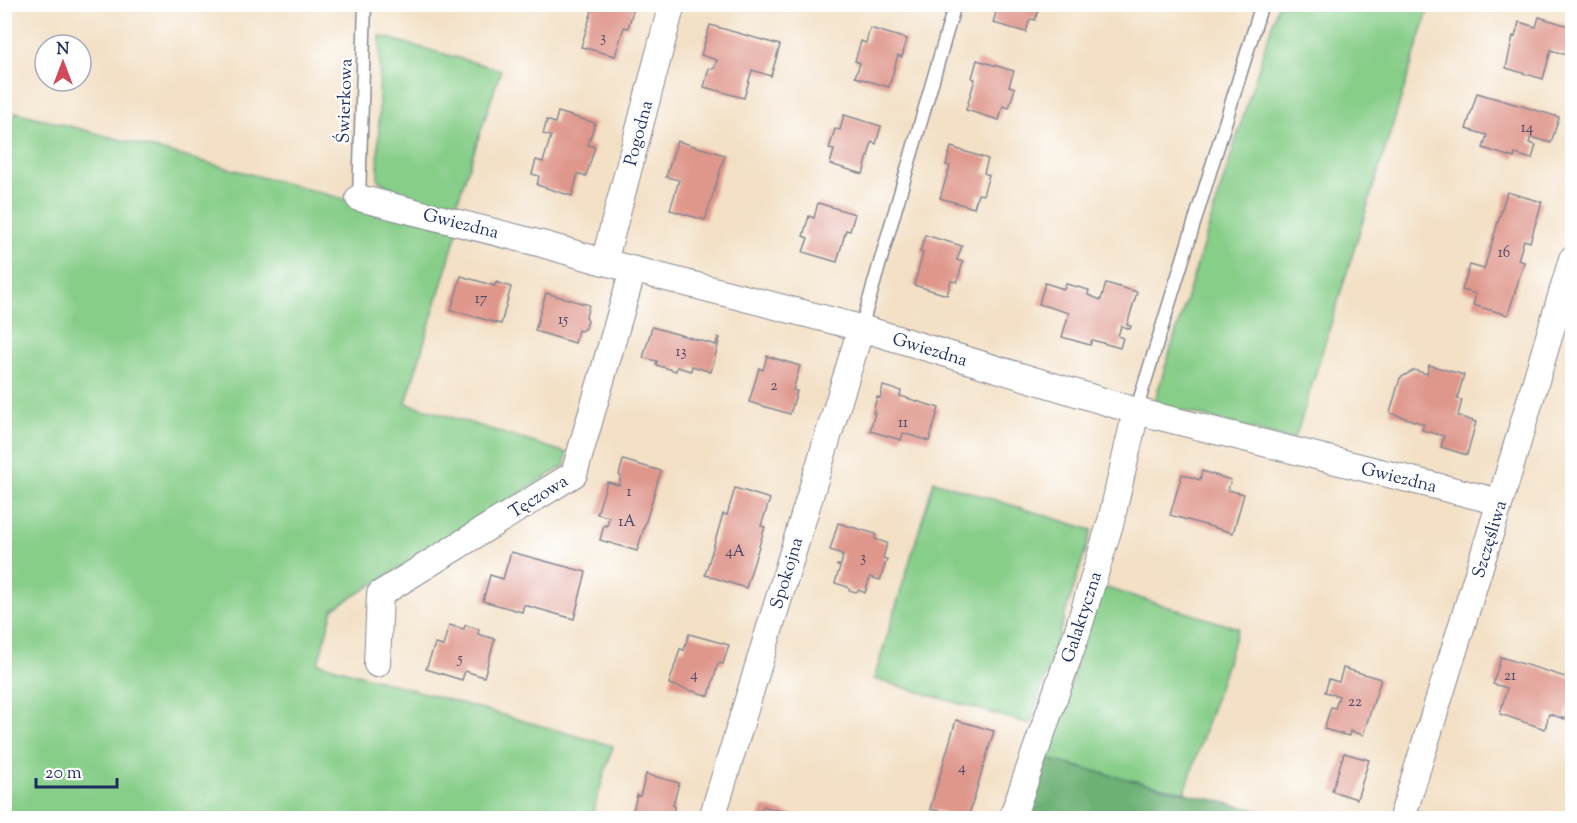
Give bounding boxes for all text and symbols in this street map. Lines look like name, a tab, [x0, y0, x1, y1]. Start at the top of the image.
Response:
house number: 3	[600, 28, 606, 49]
north arrow	[33, 33, 93, 93]
text: N	[57, 39, 70, 62]
street label: Świerkowa	[331, 58, 360, 144]
street label: Pogodna	[619, 98, 661, 169]
house number: 14	[1521, 118, 1534, 139]
street label: Gwiezdna	[420, 203, 501, 247]
house number: 16	[1498, 243, 1510, 264]
house number: 17	[475, 289, 488, 310]
house number: 15	[558, 310, 568, 331]
street label: Gwiezdna	[889, 327, 970, 375]
house number: 13	[675, 342, 687, 363]
house number: 2	[770, 376, 778, 397]
house number: 11	[898, 413, 908, 434]
street label: Gwiezdna	[1358, 457, 1439, 501]
street label: Tęczowa	[504, 469, 574, 526]
house number: 1	[626, 482, 632, 503]
street label: Szczęśliwa	[1467, 498, 1515, 582]
house number: 1A	[618, 512, 636, 533]
street label: Spokojna	[765, 535, 811, 613]
house number: 4A	[725, 542, 745, 563]
house number: 3	[860, 548, 866, 569]
street label: Galaktyczna	[1056, 569, 1110, 667]
house number: 5	[456, 649, 463, 670]
house number: 4	[690, 665, 698, 686]
house number: 21	[1504, 666, 1516, 687]
house number: 22	[1348, 692, 1362, 713]
scale bar	[36, 751, 117, 789]
house number: 4	[958, 758, 966, 779]
text: 20 m	[45, 761, 82, 787]

